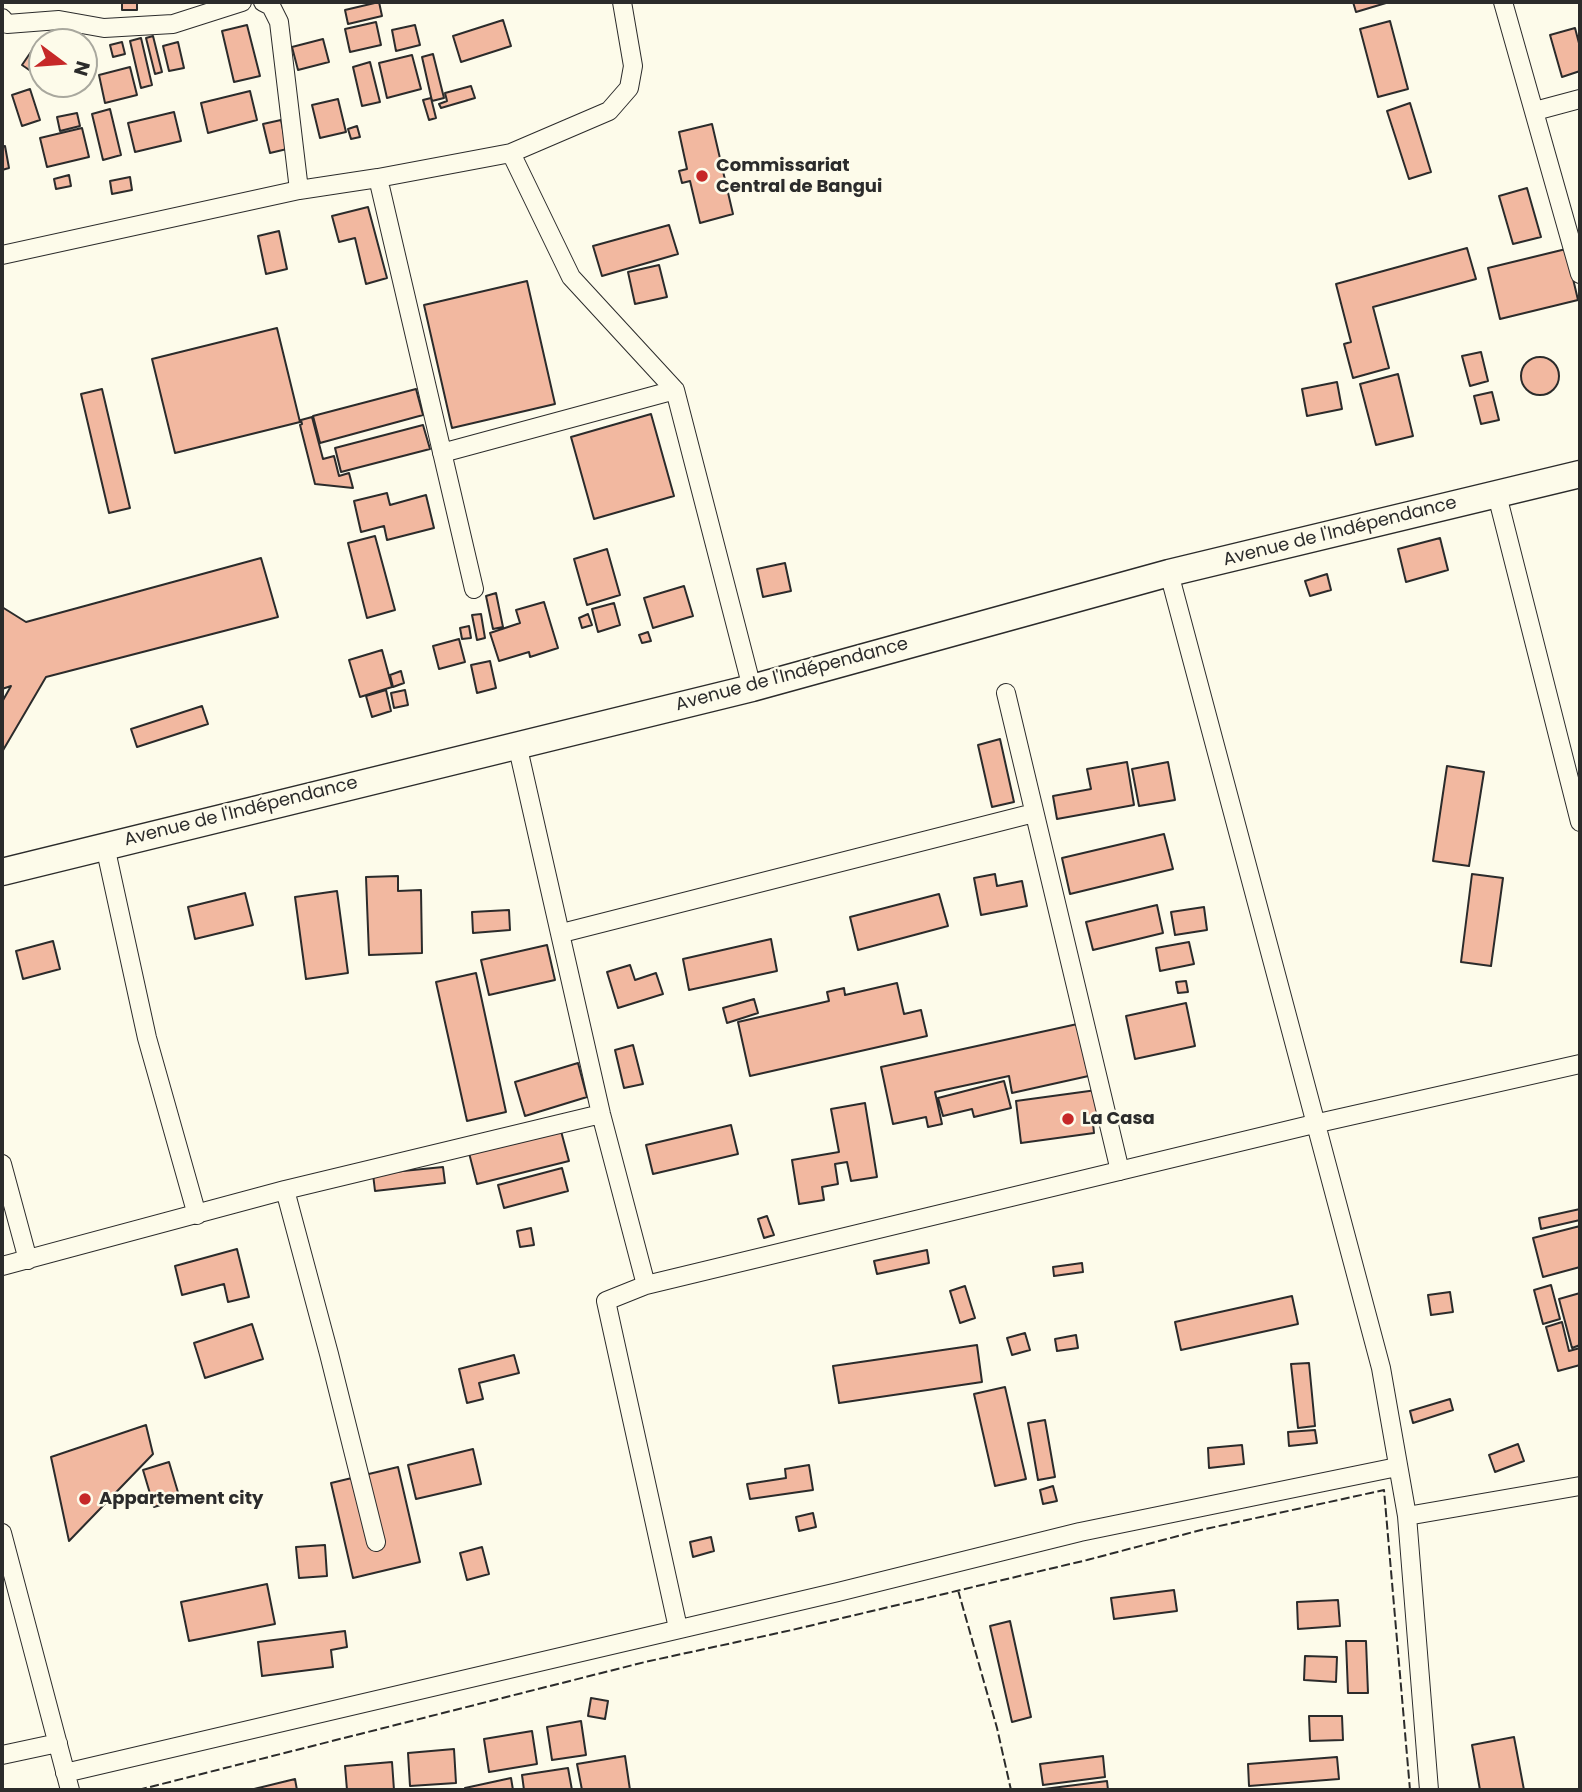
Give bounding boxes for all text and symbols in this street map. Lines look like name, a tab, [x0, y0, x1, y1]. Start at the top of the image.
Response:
north arrow	[28, 28, 98, 98]
text: N	[67, 58, 97, 79]
place label: Commissariat Central de Bangui	[716, 155, 882, 198]
marker: Commissariat Central de Bangui	[694, 168, 710, 184]
street label: Avenue de l'Indépendance	[1221, 493, 1459, 571]
street label: Avenue de l'Indépendance	[673, 634, 911, 716]
street label: Avenue de l'Indépendance	[122, 773, 360, 851]
place label: La Casa	[1082, 1108, 1155, 1130]
marker: La Casa	[1060, 1111, 1076, 1127]
place label: Appartement city	[99, 1488, 263, 1510]
marker: Appartement city	[77, 1491, 93, 1507]

